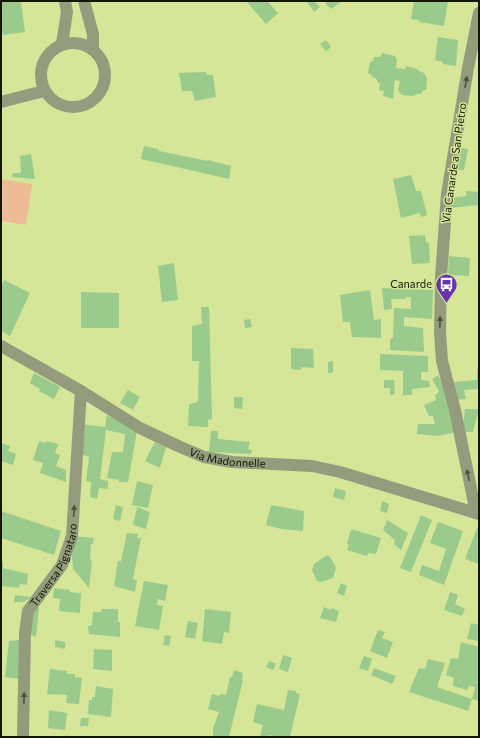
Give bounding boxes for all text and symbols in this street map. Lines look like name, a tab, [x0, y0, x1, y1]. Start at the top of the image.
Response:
one-way arrow	[463, 76, 469, 88]
street label: Via Canarde a San Pietro	[439, 102, 468, 224]
bus stop icon: Canarde	[434, 271, 460, 304]
place label: Canarde	[390, 277, 432, 290]
one-way arrow	[437, 315, 443, 328]
street label: Via Madonnelle	[188, 445, 266, 470]
one-way arrow	[465, 468, 471, 481]
one-way arrow	[70, 505, 77, 517]
street label: Traversa Pignataro	[27, 523, 79, 609]
one-way arrow	[21, 691, 27, 704]

